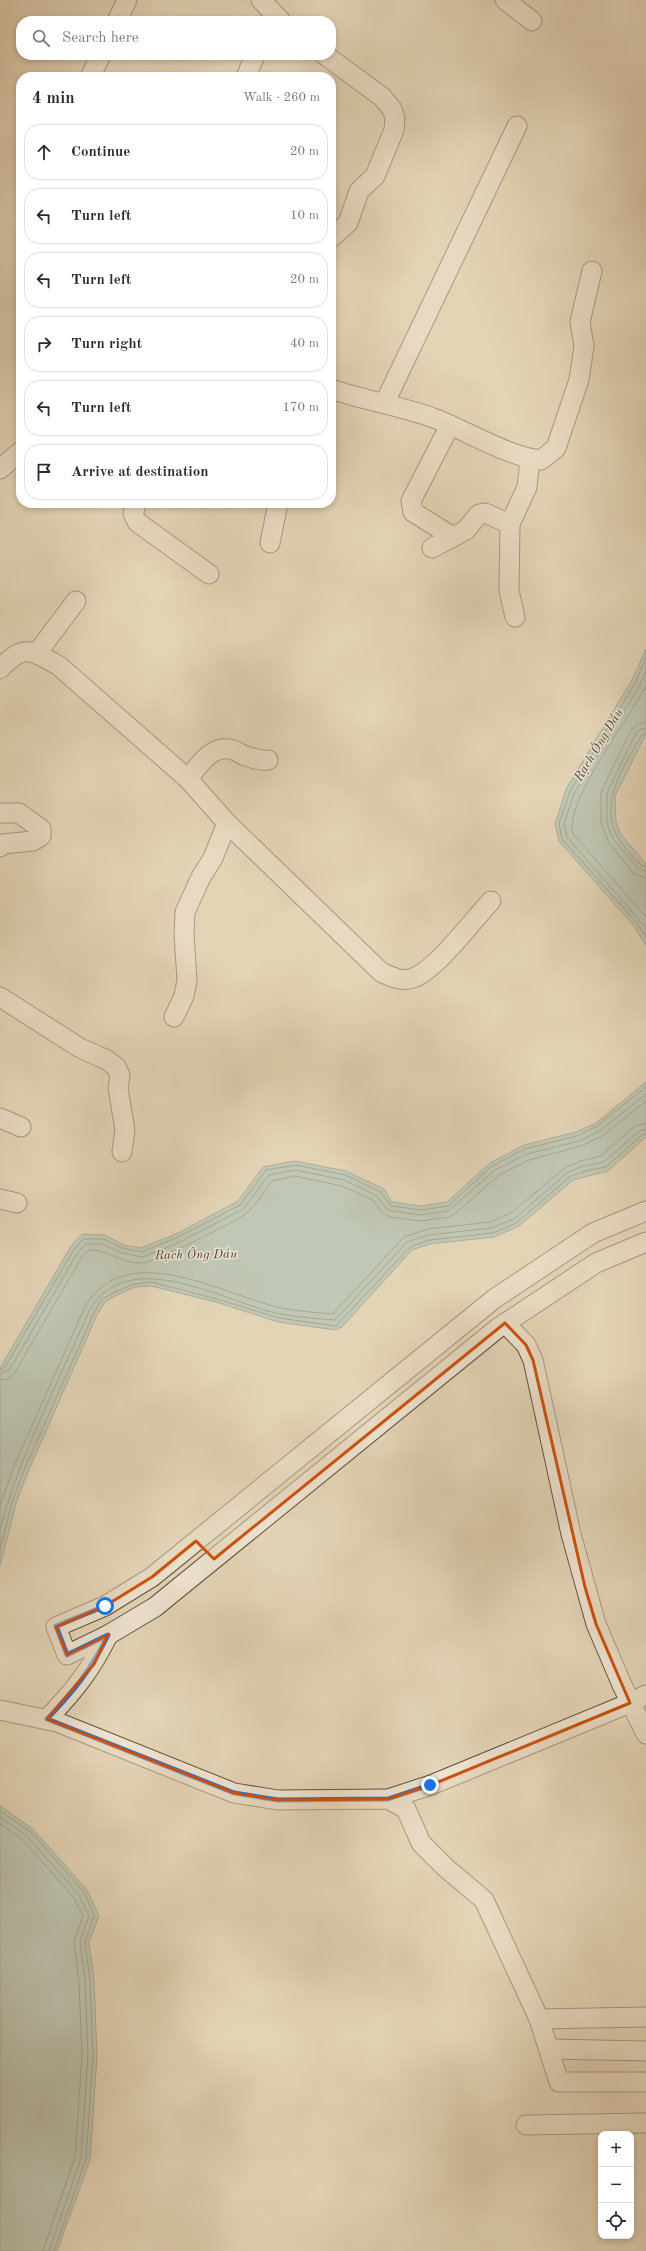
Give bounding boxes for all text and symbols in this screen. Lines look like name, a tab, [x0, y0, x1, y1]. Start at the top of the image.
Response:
search box	[16, 16, 336, 60]
icon: search	[30, 27, 52, 49]
text: Search here	[62, 31, 139, 46]
text: 4 min	[32, 90, 75, 107]
text: Walk · 260 m	[243, 91, 320, 104]
icon: ahead	[33, 141, 55, 163]
text: Continue	[71, 145, 130, 160]
text: 20 m	[290, 145, 319, 158]
icon: left	[33, 205, 55, 227]
text: Turn left	[71, 209, 131, 224]
text: 10 m	[290, 209, 319, 222]
icon: left	[33, 269, 55, 291]
text: Turn left	[71, 273, 131, 288]
text: 20 m	[290, 273, 319, 286]
icon: right	[33, 333, 55, 355]
text: Turn right	[71, 337, 142, 352]
text: 40 m	[290, 337, 319, 350]
icon: left	[33, 397, 55, 419]
text: Turn left	[71, 401, 131, 416]
text: 170 m	[282, 401, 319, 414]
icon: arrive	[33, 461, 55, 483]
text: Arrive at destination	[71, 465, 209, 480]
water label: Rạch Ông Dầu	[569, 704, 626, 785]
water label: Rạch Ông Dầu	[153, 1245, 238, 1262]
route start	[96, 1597, 114, 1615]
route end	[421, 1776, 439, 1794]
map controls	[598, 2131, 634, 2239]
button: +	[598, 2131, 634, 2167]
button: −	[598, 2167, 634, 2203]
button: locate	[598, 2203, 634, 2239]

